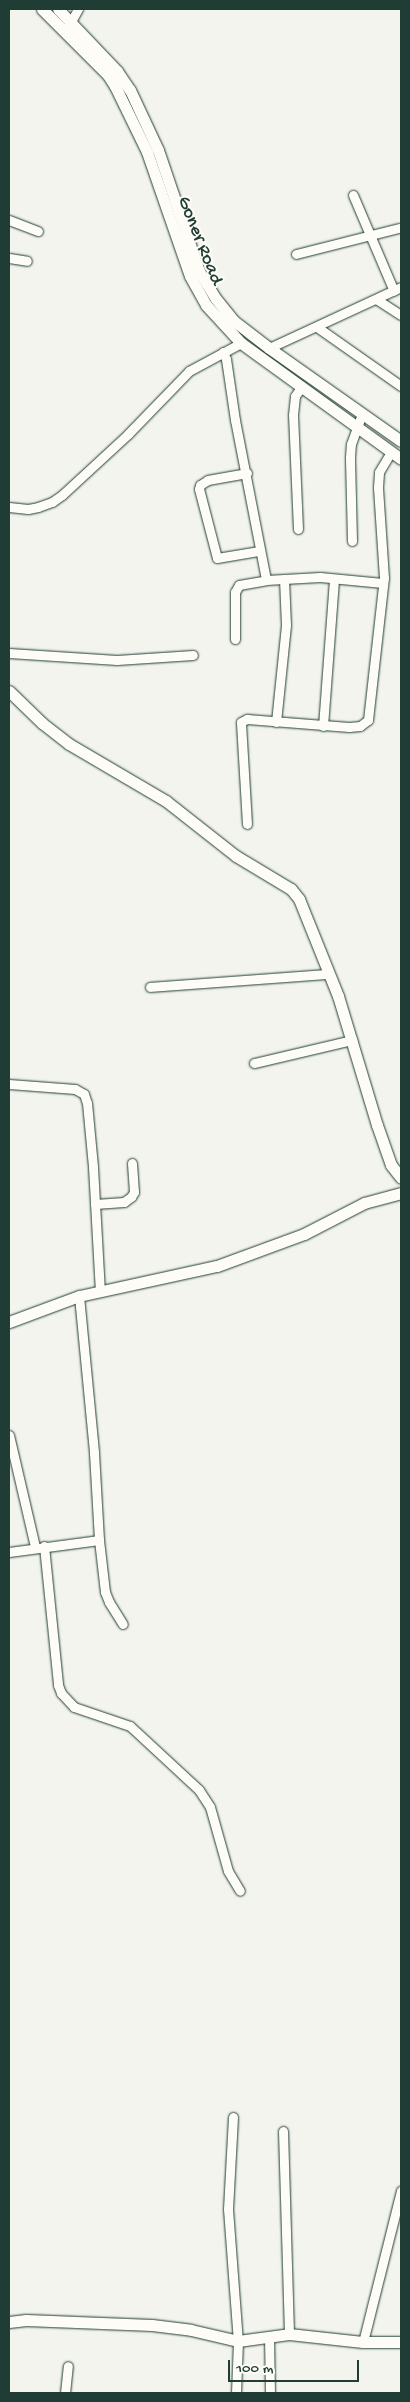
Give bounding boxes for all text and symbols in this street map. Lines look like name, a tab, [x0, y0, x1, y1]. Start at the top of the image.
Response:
street label: Goner Road	[171, 193, 227, 289]
scale bar	[230, 2350, 361, 2382]
text: 100 m	[236, 2360, 273, 2378]

